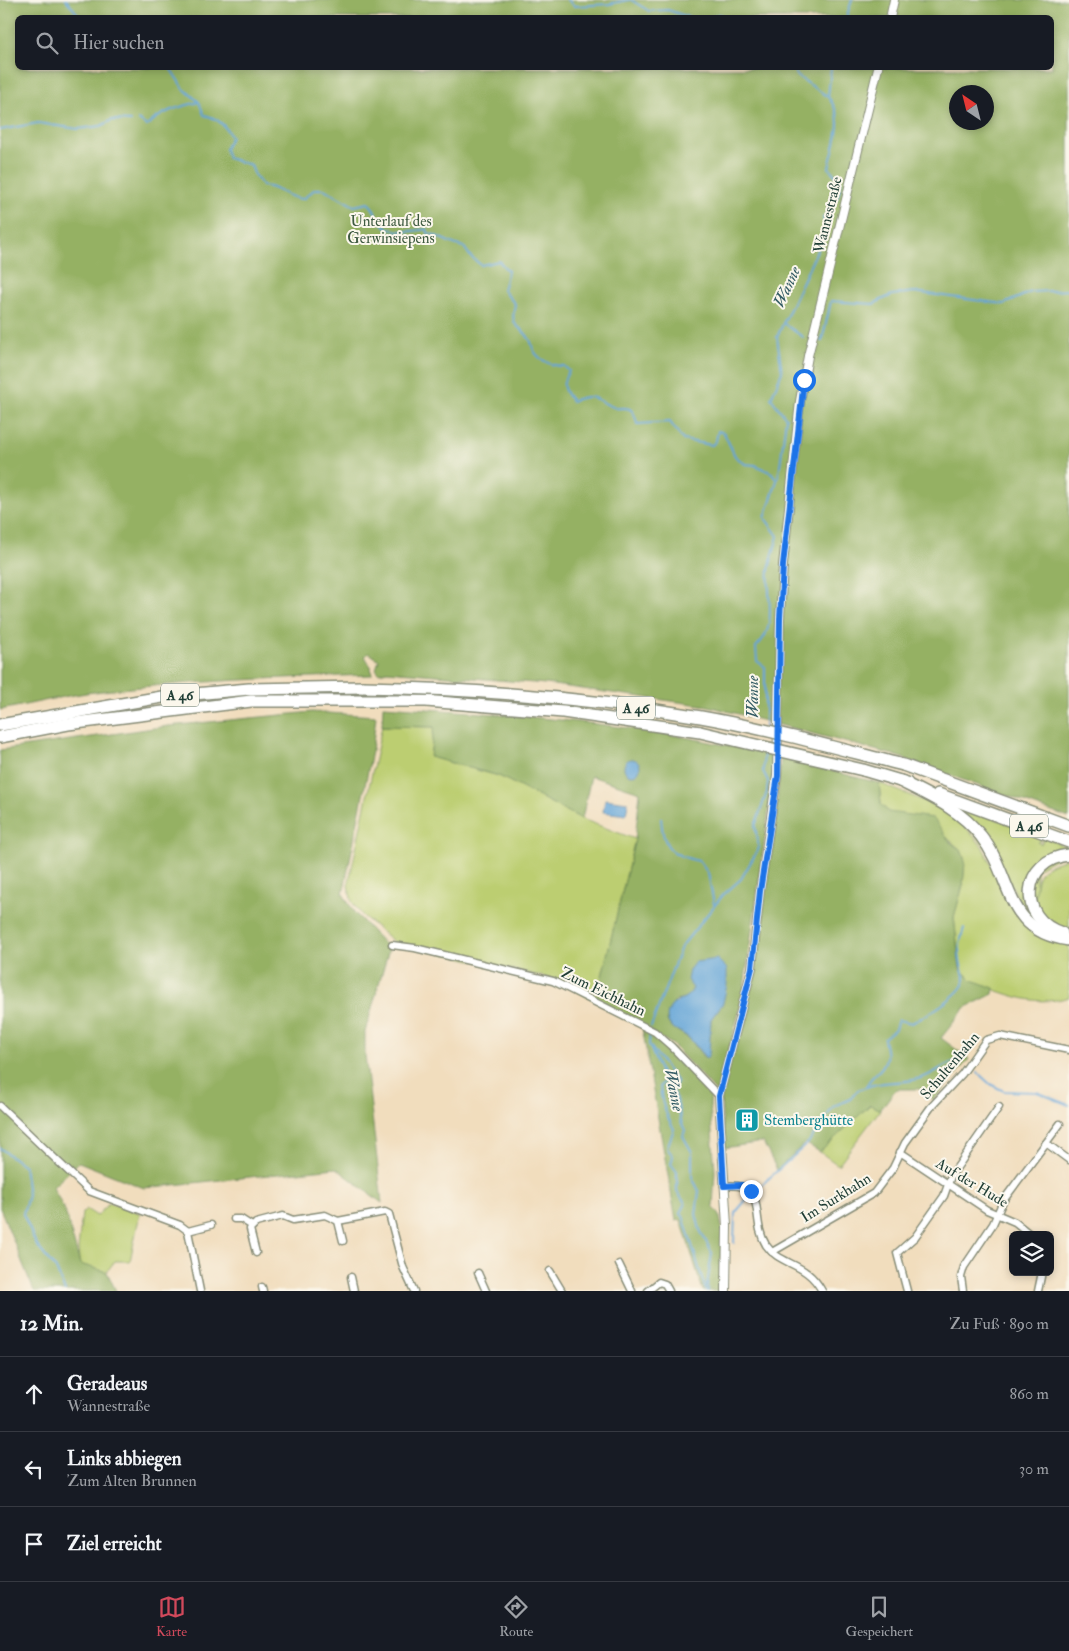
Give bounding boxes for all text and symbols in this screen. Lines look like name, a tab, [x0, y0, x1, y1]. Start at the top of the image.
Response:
search box	[15, 15, 1054, 70]
icon: search	[33, 29, 61, 57]
text: Hier suchen	[73, 31, 164, 55]
north arrow	[949, 85, 994, 130]
street label: Wannestraße	[809, 175, 847, 256]
park label: Unterlauf des Gerwinsiepens	[347, 212, 435, 249]
water label: Wanne	[769, 263, 805, 311]
route start	[793, 369, 816, 392]
water label: Wanne	[743, 675, 763, 718]
road number: A 46	[161, 684, 199, 706]
road number: A 46	[617, 696, 655, 720]
road number: A 46	[1010, 814, 1048, 838]
street label: Zum Eichhahn	[557, 963, 649, 1021]
street label: Schultenhahn	[916, 1028, 984, 1104]
water label: Wanne	[660, 1067, 688, 1114]
building icon: Stemberghütte	[734, 1107, 760, 1133]
place label: Stemberghütte	[764, 1111, 853, 1130]
street label: Auf der Hude	[931, 1153, 1012, 1212]
street label: Im Surkhahn	[797, 1169, 875, 1227]
route end	[740, 1180, 763, 1203]
map controls	[1009, 1231, 1054, 1276]
button: layers	[1009, 1231, 1054, 1276]
text: 12 Min.	[20, 1310, 83, 1337]
text: Zu Fuß · 890 m	[949, 1314, 1049, 1334]
text: Geradeaus	[67, 1372, 147, 1396]
icon: ahead	[20, 1380, 48, 1408]
text: 860 m	[1009, 1384, 1049, 1404]
text: Wannestraße	[67, 1396, 150, 1416]
text: Links abbiegen	[67, 1447, 181, 1471]
icon: left	[20, 1455, 48, 1483]
text: 30 m	[1019, 1459, 1049, 1479]
text: Zum Alten Brunnen	[67, 1471, 197, 1491]
icon: arrive	[20, 1530, 48, 1558]
text: Ziel erreicht	[67, 1532, 162, 1556]
tab: Karte	[156, 1593, 187, 1640]
tab: Route	[499, 1593, 533, 1640]
tab: Gespeichert	[845, 1593, 913, 1640]

